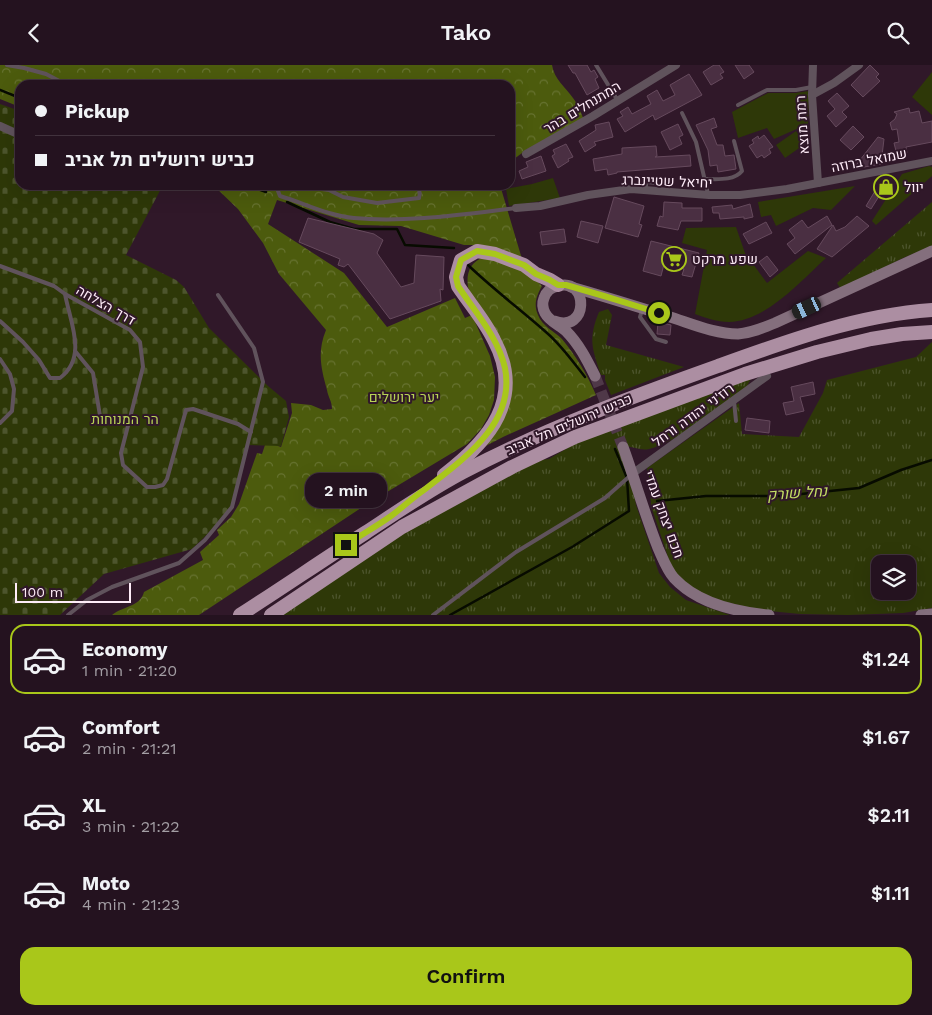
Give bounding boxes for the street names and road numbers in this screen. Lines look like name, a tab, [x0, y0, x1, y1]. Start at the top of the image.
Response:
street label: המתנחלים בהר	[541, 78, 623, 136]
street label: רמת מוצא	[792, 95, 812, 155]
street label: שמואל ברוזה	[830, 145, 908, 175]
street label: יחיאל שטיינברג	[621, 171, 713, 191]
street label: דרך הצלחה	[74, 282, 138, 328]
street label: רוז'ני יהודה ורחל	[649, 380, 737, 450]
street label: כביש ירושלים תל אביב	[504, 390, 634, 458]
street label: חכם יצחק עמדי	[641, 468, 687, 560]

